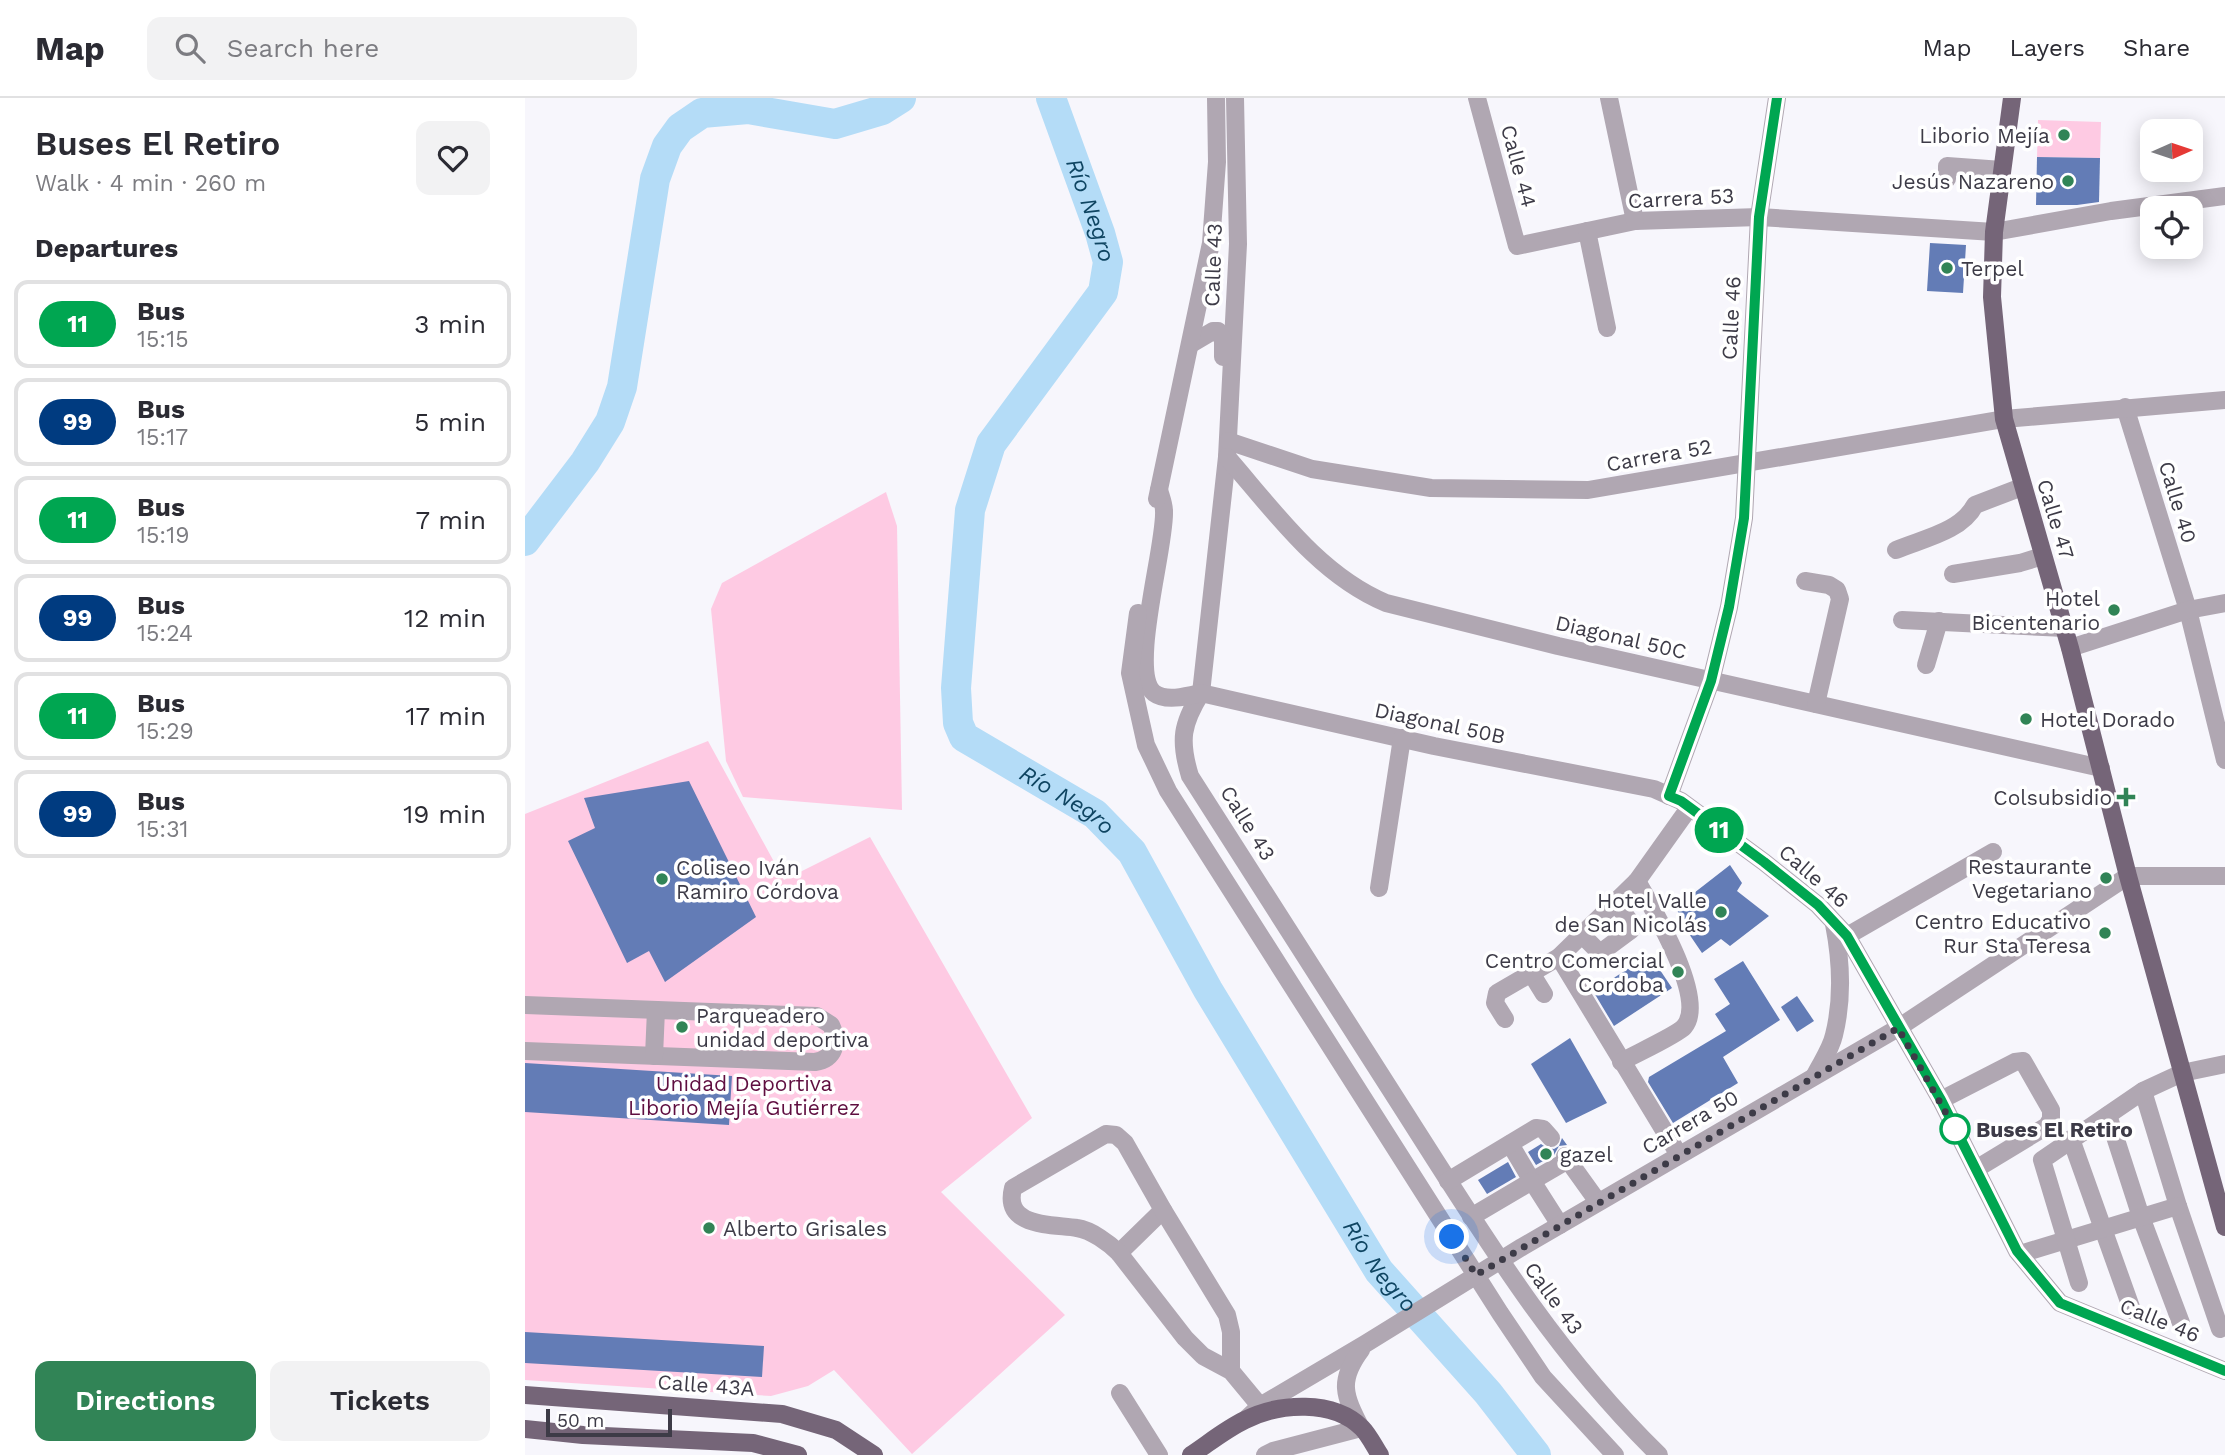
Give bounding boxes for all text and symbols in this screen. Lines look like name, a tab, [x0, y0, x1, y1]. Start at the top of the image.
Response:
search box	[147, 17, 637, 80]
text: Map	[35, 29, 105, 68]
icon: search	[171, 29, 209, 67]
text: Search here	[227, 33, 379, 63]
text: Map	[1923, 34, 1971, 62]
text: Layers	[2009, 34, 2085, 62]
text: Share	[2123, 34, 2190, 62]
north arrow	[2140, 119, 2203, 182]
map controls	[2140, 119, 2203, 259]
button: heart	[416, 121, 490, 195]
street label: Calle 44	[1496, 122, 1542, 210]
place label: Liborio Mejía	[1919, 123, 2050, 148]
text: Buses El Retiro	[35, 124, 280, 163]
marker: Liborio Mejía	[2056, 127, 2072, 143]
water label: Río Negro	[1061, 155, 1121, 265]
place label: Jesús Nazareno	[1892, 169, 2054, 194]
text: Walk · 4 min · 260 m	[35, 170, 266, 197]
marker: Jesús Nazareno	[2060, 173, 2076, 189]
street label: Carrera 53	[1627, 183, 1735, 213]
button: locate	[2140, 196, 2203, 259]
street label: Calle 43	[1199, 223, 1227, 307]
text: Departures	[35, 233, 178, 263]
place label: Terpel	[1961, 256, 2024, 281]
marker: Terpel	[1939, 260, 1955, 276]
street label: Calle 46	[1716, 275, 1746, 361]
text: Bus	[137, 296, 185, 326]
text: 3 min	[414, 309, 486, 339]
text: 11	[67, 310, 88, 338]
text: 15:15	[137, 326, 189, 353]
text: Bus	[137, 394, 185, 424]
text: 5 min	[414, 407, 486, 437]
text: 99	[63, 408, 92, 436]
text: 15:17	[137, 424, 188, 451]
street label: Carrera 52	[1604, 433, 1714, 477]
street label: Calle 40	[2154, 458, 2202, 546]
street label: Calle 47	[2032, 476, 2080, 562]
text: Bus	[137, 492, 185, 522]
text: 7 min	[416, 505, 486, 535]
text: 11	[67, 506, 88, 534]
text: 15:19	[137, 522, 189, 549]
place label: Hotel Bicentenario	[1971, 586, 2101, 635]
text: Bus	[137, 590, 185, 620]
marker: Hotel Bicentenario	[2106, 602, 2122, 618]
text: 12 min	[404, 603, 486, 633]
text: 99	[63, 604, 92, 632]
street label: Diagonal 50C	[1553, 610, 1689, 664]
text: 15:24	[137, 620, 193, 647]
text: Bus	[137, 688, 185, 718]
street label: Diagonal 50B	[1372, 697, 1508, 749]
text: 17 min	[405, 701, 486, 731]
text: 11	[67, 702, 88, 730]
place label: Hotel Dorado	[2040, 707, 2175, 732]
marker: Hotel Dorado	[2018, 711, 2034, 727]
text: 15:29	[137, 718, 194, 745]
water label: Río Negro	[1015, 759, 1121, 840]
street label: Calle 43	[1215, 781, 1281, 865]
place label: Colsubsidio	[1993, 785, 2112, 810]
text: Bus	[137, 786, 185, 816]
marker: Colsubsidio	[2118, 789, 2134, 805]
text: 19 min	[403, 799, 486, 829]
text: 99	[63, 800, 92, 828]
line badge: 11	[1687, 807, 1751, 853]
text: 15:31	[137, 816, 189, 843]
text: 11	[1709, 816, 1729, 844]
street label: Calle 46	[1774, 839, 1854, 913]
place label: Restaurante Vegetariano	[1968, 854, 2092, 903]
place label: Coliseo Iván Ramiro Córdova	[676, 855, 839, 904]
marker: Restaurante Vegetariano	[2098, 870, 2114, 886]
marker: Coliseo Iván Ramiro Córdova	[654, 871, 670, 887]
place label: Hotel Valle de San Nicolás	[1555, 888, 1707, 937]
marker: Hotel Valle de San Nicolás	[1713, 904, 1729, 920]
place label: Centro Educativo Rur Sta Teresa	[1915, 909, 2091, 958]
marker: Centro Educativo Rur Sta Teresa	[2097, 925, 2113, 941]
place label: Centro Comercial Cordoba	[1485, 948, 1665, 997]
marker: Centro Comercial Cordoba	[1670, 964, 1686, 980]
place label: Parqueadero unidad deportiva	[696, 1003, 869, 1052]
marker: Parqueadero unidad deportiva	[674, 1019, 690, 1035]
park label: Unidad Deportiva Liborio Mejía Gutiérrez	[628, 1071, 860, 1120]
street label: Carrera 50	[1637, 1084, 1743, 1160]
marker: Buses El Retiro	[1940, 1114, 1970, 1144]
place label: Buses El Retiro	[1976, 1117, 2133, 1142]
place label: gazel	[1560, 1142, 1613, 1167]
marker: gazel	[1538, 1146, 1554, 1162]
water label: Río Negro	[1338, 1215, 1423, 1318]
place label: Alberto Grisales	[723, 1216, 887, 1241]
your location	[1434, 1219, 1469, 1254]
marker: Alberto Grisales	[701, 1220, 717, 1236]
street label: Calle 43	[1519, 1257, 1589, 1339]
street label: Calle 46	[2116, 1293, 2204, 1347]
button: Directions	[35, 1361, 256, 1441]
button: Tickets	[270, 1361, 490, 1441]
street label: Calle 43A	[657, 1369, 756, 1401]
scale bar	[546, 1406, 672, 1438]
text: 50 m	[557, 1409, 604, 1432]

